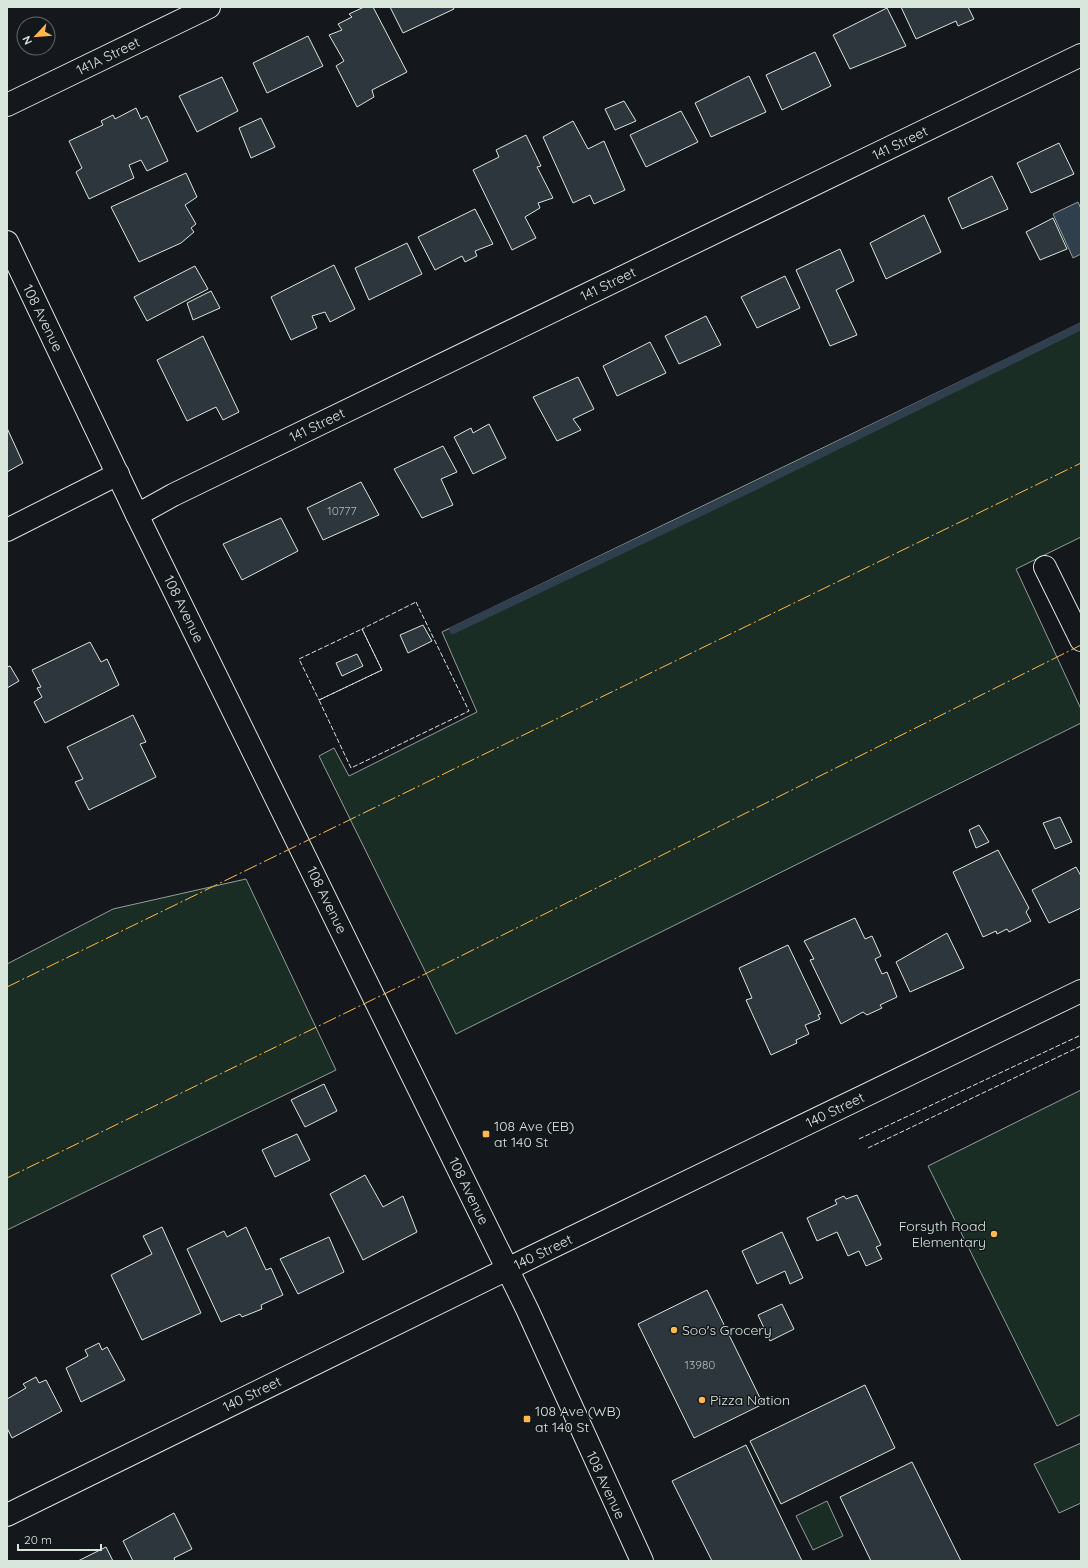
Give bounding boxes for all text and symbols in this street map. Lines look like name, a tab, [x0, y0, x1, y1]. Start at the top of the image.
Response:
north arrow	[16, 16, 56, 56]
street label: 141A Street	[73, 33, 143, 79]
text: N	[19, 34, 35, 47]
street label: 141 Street	[869, 122, 931, 164]
street label: 141 Street	[577, 263, 639, 305]
street label: 108 Avenue	[19, 281, 67, 355]
street label: 141 Street	[286, 404, 348, 446]
house number: 10777	[327, 503, 357, 518]
street label: 108 Avenue	[160, 572, 208, 646]
street label: 108 Avenue	[303, 863, 351, 937]
street label: 140 Street	[803, 1088, 867, 1132]
place label: 108 Ave (EB) at 140 St	[494, 1117, 574, 1151]
marker: 108 Ave (EB) at 140 St	[481, 1129, 491, 1139]
street label: 108 Avenue	[445, 1154, 493, 1228]
place label: Forsyth Road Elementary	[899, 1217, 986, 1251]
marker: Forsyth Road Elementary	[989, 1229, 999, 1239]
street label: 140 Street	[511, 1230, 575, 1274]
place label: Soo's Grocery	[682, 1321, 772, 1339]
marker: Soo's Grocery	[669, 1325, 679, 1335]
house number: 13980	[684, 1357, 716, 1372]
street label: 140 Street	[220, 1372, 284, 1416]
place label: Pizza Nation	[710, 1391, 790, 1409]
marker: Pizza Nation	[697, 1395, 707, 1405]
place label: 108 Ave (WB) at 140 St	[535, 1402, 621, 1436]
marker: 108 Ave (WB) at 140 St	[522, 1414, 532, 1424]
street label: 108 Avenue	[582, 1448, 630, 1522]
scale bar	[18, 1526, 101, 1552]
text: 20 m	[24, 1532, 52, 1547]

